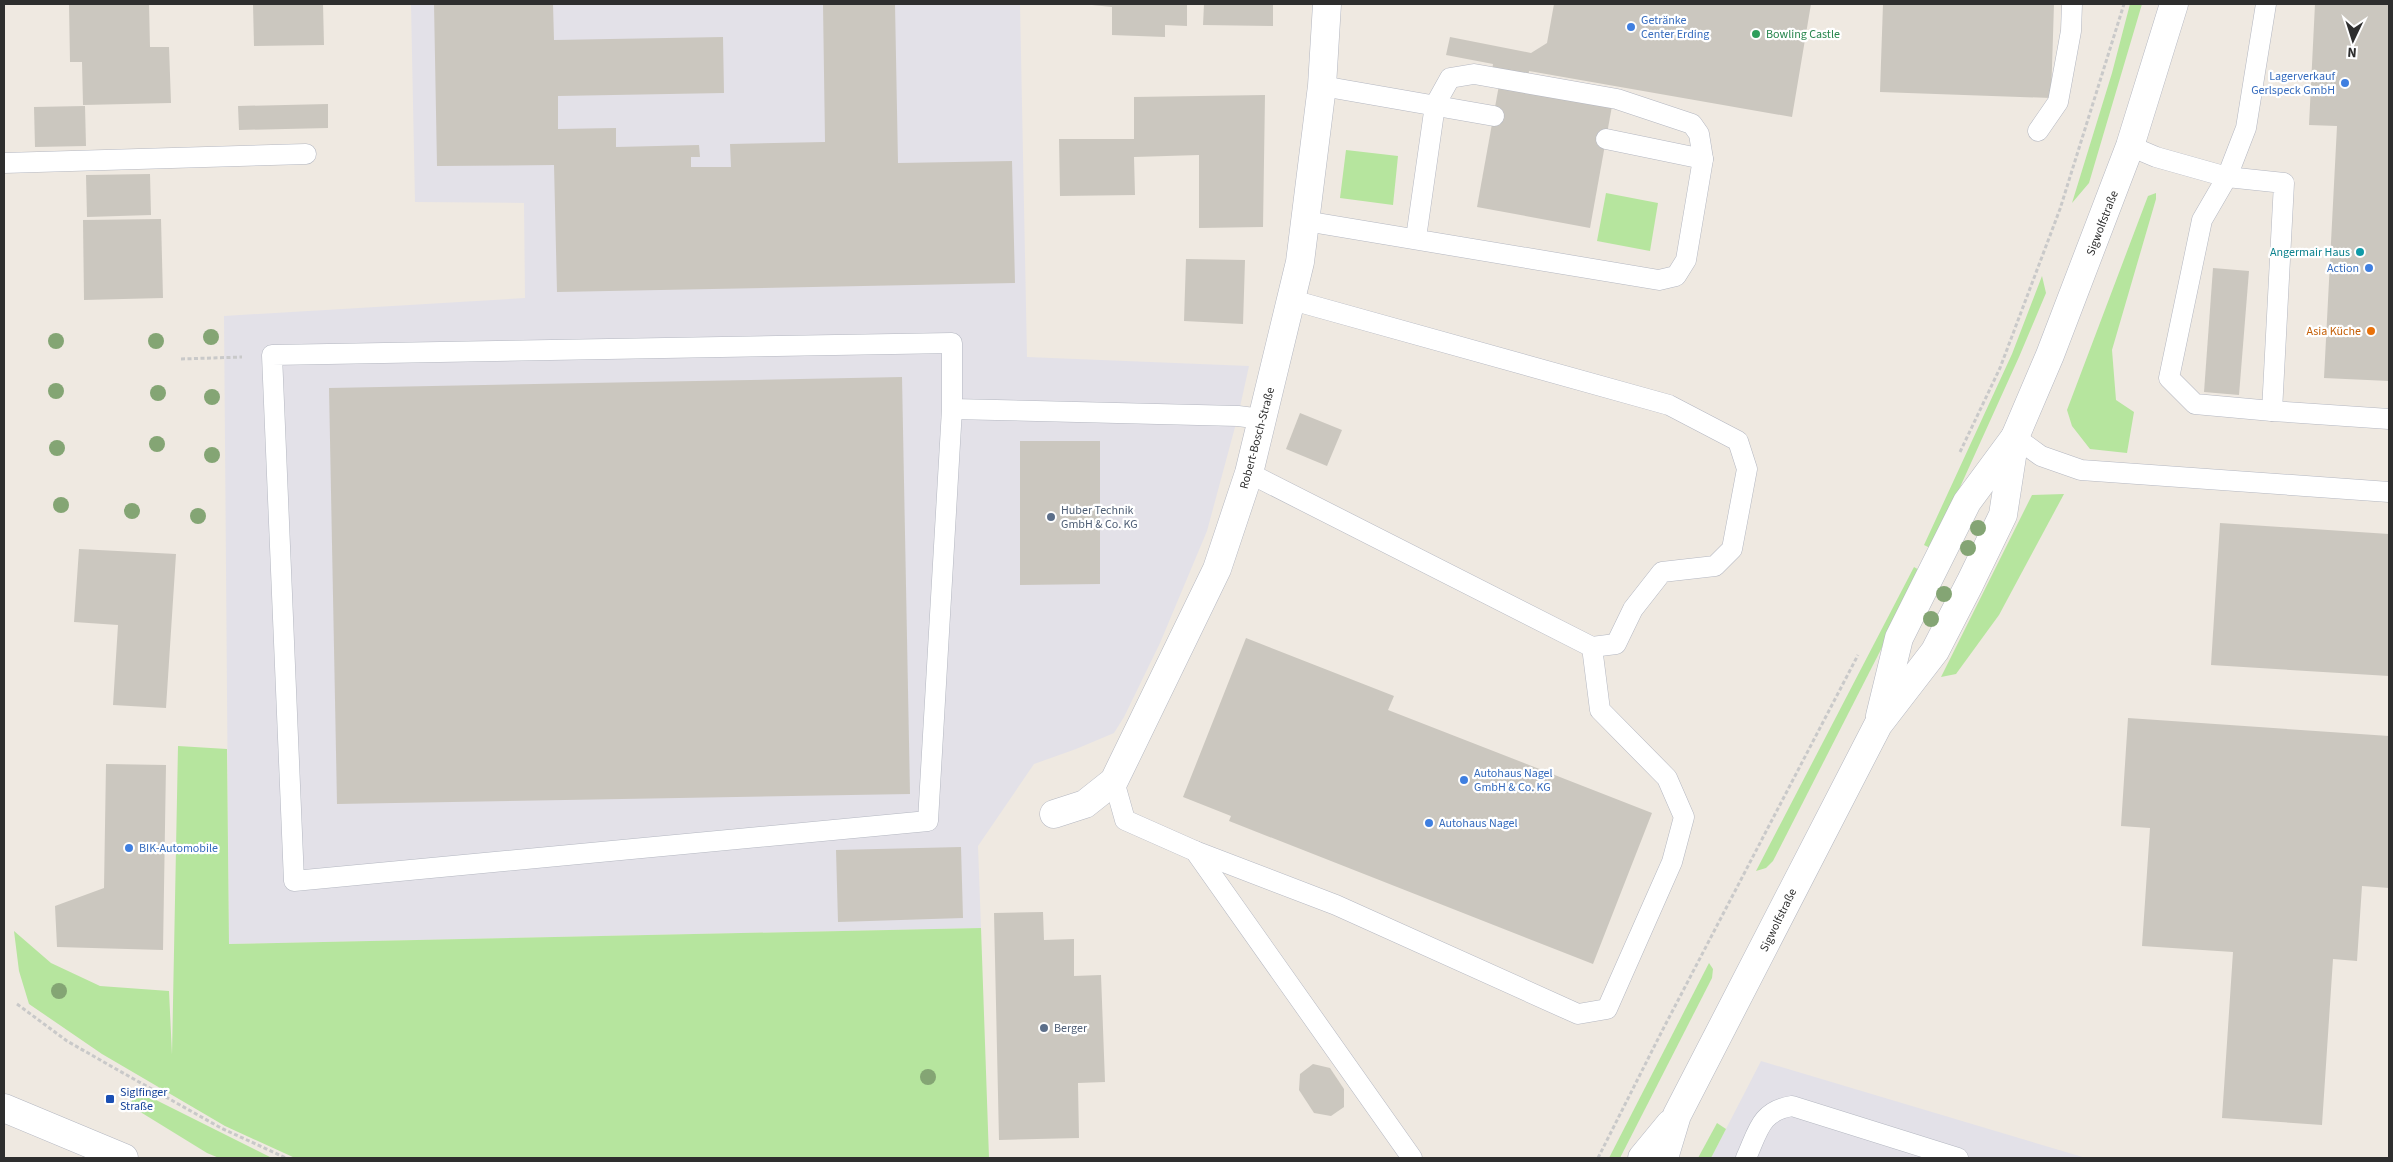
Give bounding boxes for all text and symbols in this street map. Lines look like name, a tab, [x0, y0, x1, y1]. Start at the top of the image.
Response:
place label: Getränke Center Erding	[1641, 12, 1709, 43]
north arrow	[2328, 15, 2378, 65]
marker: Getränke Center Erding	[1625, 21, 1637, 33]
place label: Bowling Castle	[1766, 26, 1840, 43]
marker: Bowling Castle	[1750, 28, 1762, 40]
text: N	[2347, 42, 2358, 62]
place label: Lagerverkauf Gerlspeck GmbH	[2251, 68, 2335, 99]
marker: Lagerverkauf Gerlspeck GmbH	[2339, 77, 2351, 89]
street label: Sigwolfstraße	[2082, 188, 2123, 258]
place label: Angermair Haus	[2270, 244, 2350, 261]
marker: Angermair Haus	[2354, 246, 2366, 258]
place label: Action	[2327, 260, 2359, 277]
marker: Action	[2363, 262, 2375, 274]
place label: Asia Küche	[2307, 323, 2361, 340]
marker: Asia Küche	[2365, 325, 2377, 337]
street label: Robert-Bosch-Straße	[1236, 385, 1279, 491]
place label: Huber Technik GmbH & Co. KG	[1061, 502, 1138, 533]
marker: Huber Technik GmbH & Co. KG	[1045, 511, 1057, 523]
place label: Autohaus Nagel GmbH & Co. KG	[1474, 765, 1553, 796]
marker: Autohaus Nagel GmbH & Co. KG	[1458, 774, 1470, 786]
place label: Autohaus Nagel	[1439, 815, 1518, 832]
marker: Autohaus Nagel	[1423, 817, 1435, 829]
place label: BIK-Automobile	[139, 840, 218, 857]
marker: BIK-Automobile	[123, 842, 135, 854]
street label: Sigwolfstraße	[1756, 886, 1801, 955]
place label: Berger	[1054, 1020, 1088, 1037]
marker: Berger	[1038, 1022, 1050, 1034]
place label: Siglfinger Straße	[120, 1084, 168, 1115]
marker: Siglfinger Straße	[104, 1093, 116, 1105]

